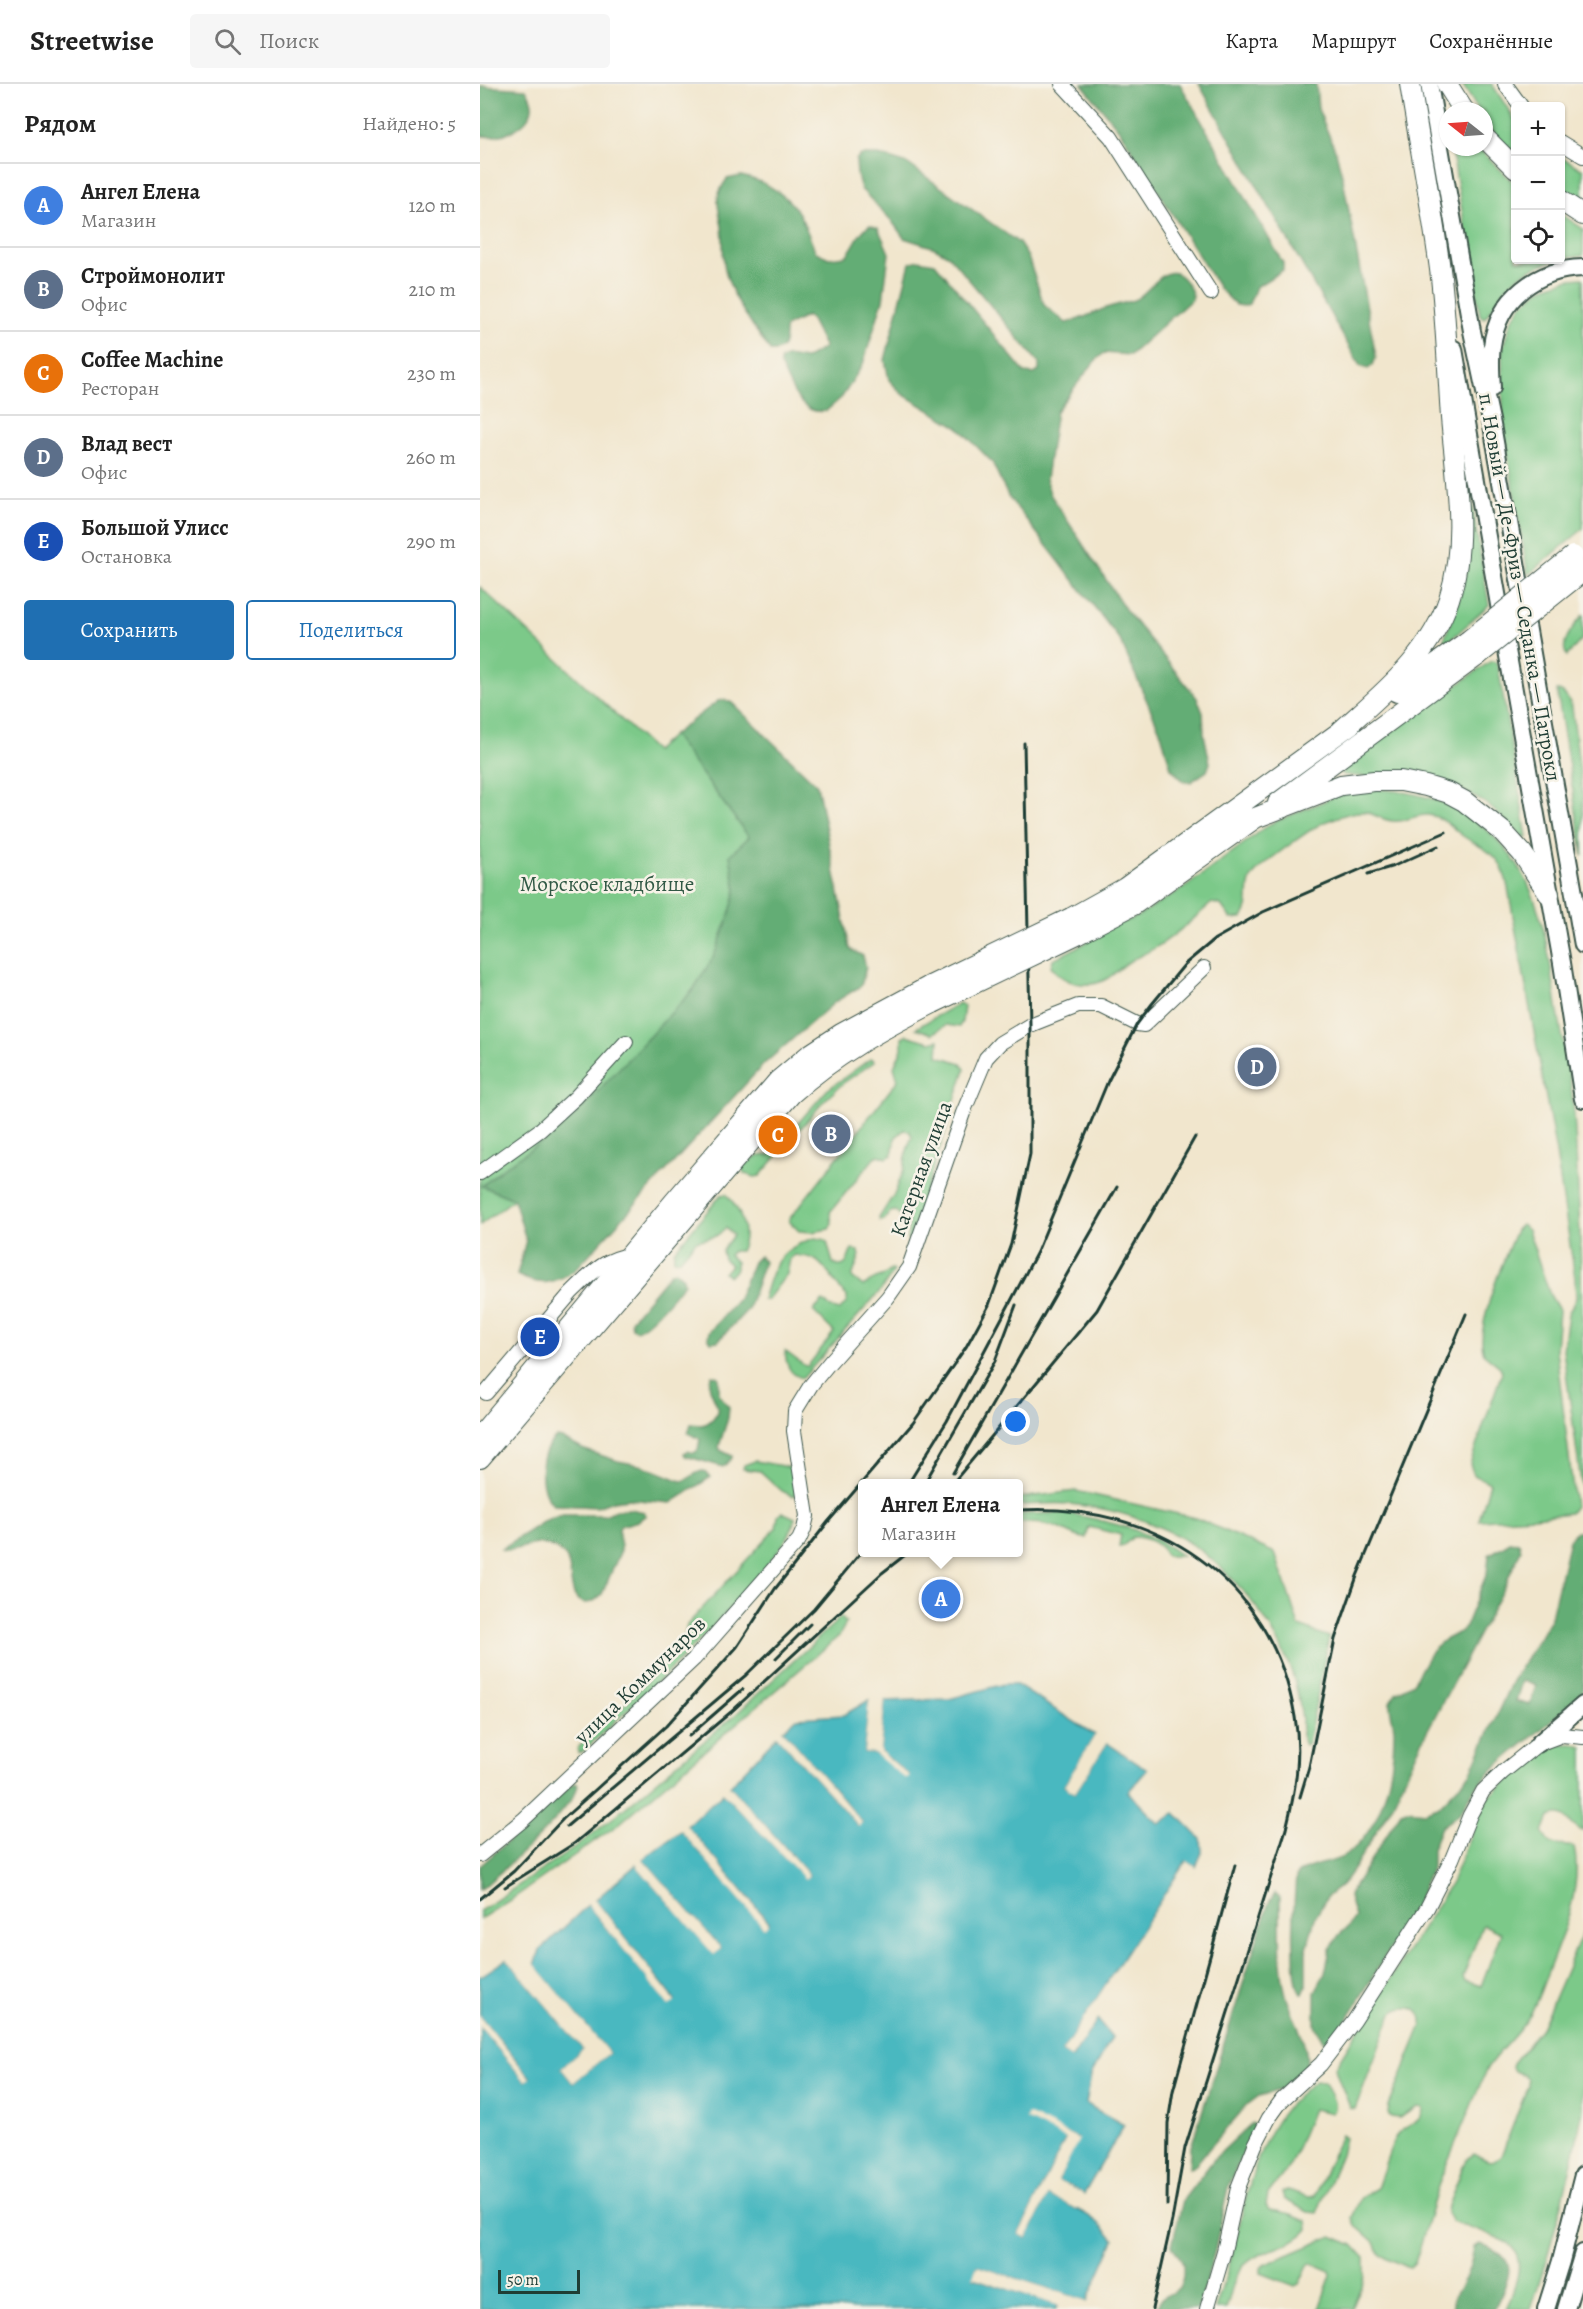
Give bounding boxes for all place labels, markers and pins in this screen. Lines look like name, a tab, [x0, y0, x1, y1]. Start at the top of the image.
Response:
pin: D	[1238, 1044, 1276, 1090]
pin: C	[758, 1112, 798, 1158]
pin: B	[812, 1112, 850, 1156]
pin: E	[520, 1314, 560, 1360]
pin: A	[922, 1576, 960, 1622]

